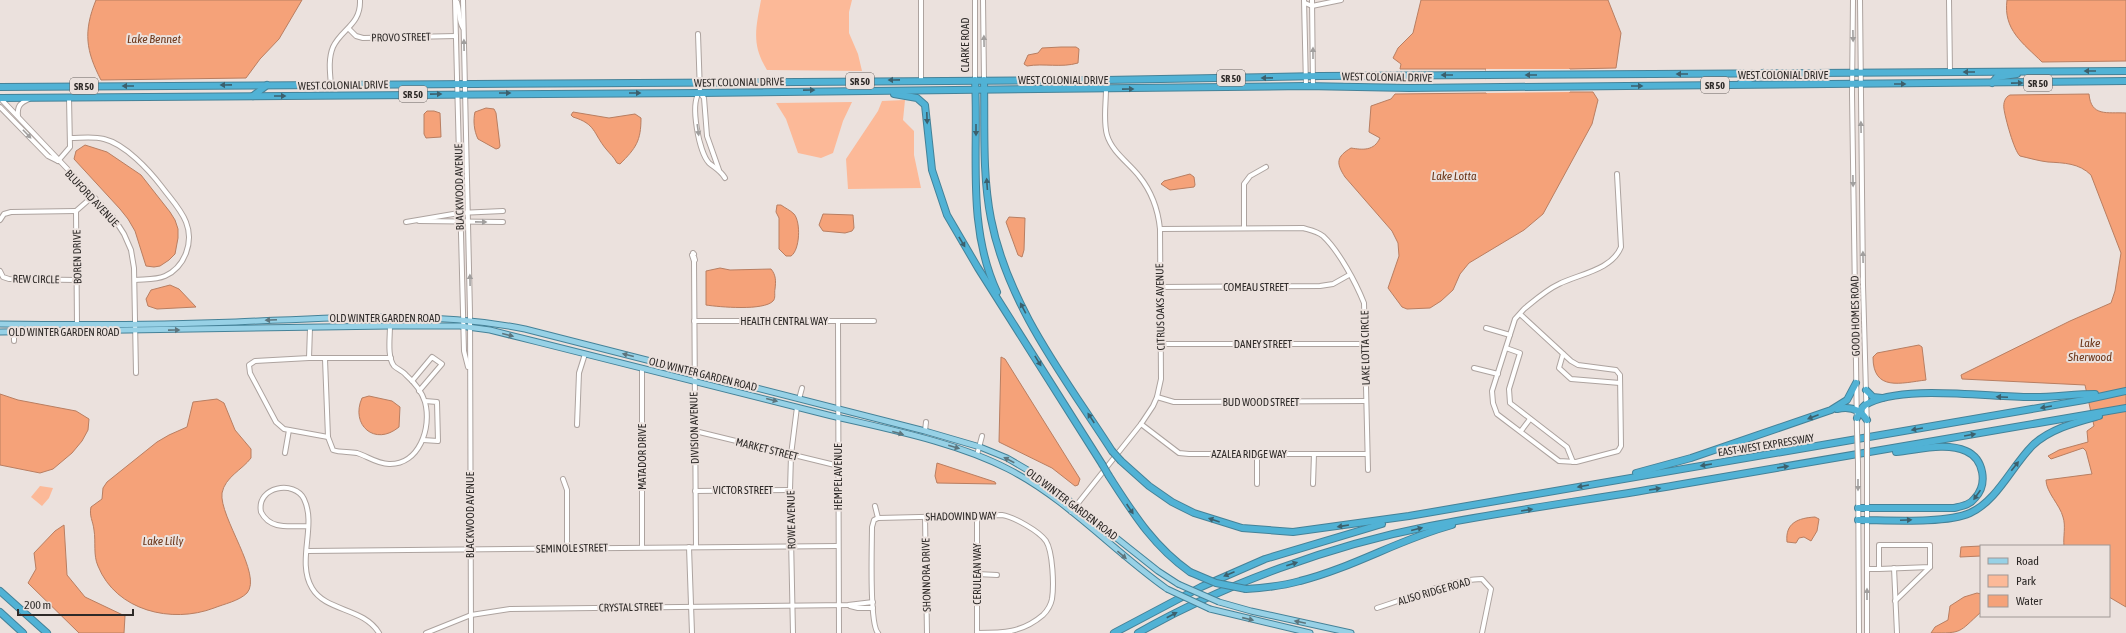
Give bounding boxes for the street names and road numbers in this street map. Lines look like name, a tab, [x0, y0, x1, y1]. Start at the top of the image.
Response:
street label: CLARKE ROAD	[959, 17, 971, 73]
street label: PROVO STREET	[371, 30, 431, 44]
street label: WEST COLONIAL DRIVE	[1738, 69, 1828, 81]
road number: SR 50	[1217, 70, 1245, 86]
street label: WEST COLONIAL DRIVE	[1342, 70, 1433, 84]
road number: SR 50	[846, 73, 874, 89]
street label: WEST COLONIAL DRIVE	[1018, 74, 1108, 86]
street label: WEST COLONIAL DRIVE	[694, 75, 785, 89]
road number: SR 50	[2024, 75, 2052, 91]
road number: SR 50	[1701, 77, 1729, 93]
road number: SR 50	[70, 78, 98, 94]
street label: WEST COLONIAL DRIVE	[298, 78, 389, 92]
road number: SR 50	[399, 86, 427, 102]
street label: BLACKWOOD AVENUE	[452, 143, 466, 230]
street label: BLUFORD AVENUE	[63, 167, 121, 229]
street label: BOREN DRIVE	[71, 229, 83, 284]
street label: CITRUS OAKS AVENUE	[1153, 263, 1167, 351]
street label: REW CIRCLE	[13, 273, 60, 285]
street label: GOOD HOMES ROAD	[1848, 276, 1862, 356]
street label: COMEAU STREET	[1223, 281, 1289, 293]
street label: LAKE LOTTA CIRCLE	[1358, 310, 1372, 385]
street label: OLD WINTER GARDEN ROAD	[329, 312, 441, 324]
street label: HEALTH CENTRAL WAY	[740, 315, 828, 327]
street label: OLD WINTER GARDEN ROAD	[8, 326, 120, 338]
street label: DANEY STREET	[1234, 338, 1292, 350]
street label: OLD WINTER GARDEN ROAD	[648, 355, 758, 393]
street label: DIVISION AVENUE	[687, 392, 701, 464]
street label: BUD WOOD STREET	[1223, 396, 1300, 408]
street label: MATADOR DRIVE	[636, 424, 648, 490]
street label: EAST-WEST EXPRESSWAY	[1717, 431, 1815, 459]
street label: MARKET STREET	[735, 435, 800, 463]
street label: HEMPEL AVENUE	[832, 443, 844, 511]
street label: AZALEA RIDGE WAY	[1211, 448, 1287, 460]
street label: OLD WINTER GARDEN ROAD	[1024, 466, 1120, 542]
street label: BLACKWOOD AVENUE	[464, 471, 476, 558]
street label: VICTOR STREET	[713, 484, 773, 496]
street label: ROWE AVENUE	[784, 490, 798, 549]
street label: SHADOWIND WAY	[925, 509, 997, 523]
street label: SHONNORA DRIVE	[919, 538, 933, 612]
street label: SEMINOLE STREET	[536, 541, 608, 555]
street label: CERULEAN WAY	[971, 543, 983, 605]
street label: ALISO RIDGE ROAD	[1396, 575, 1472, 607]
street label: CRYSTAL STREET	[599, 600, 664, 614]

